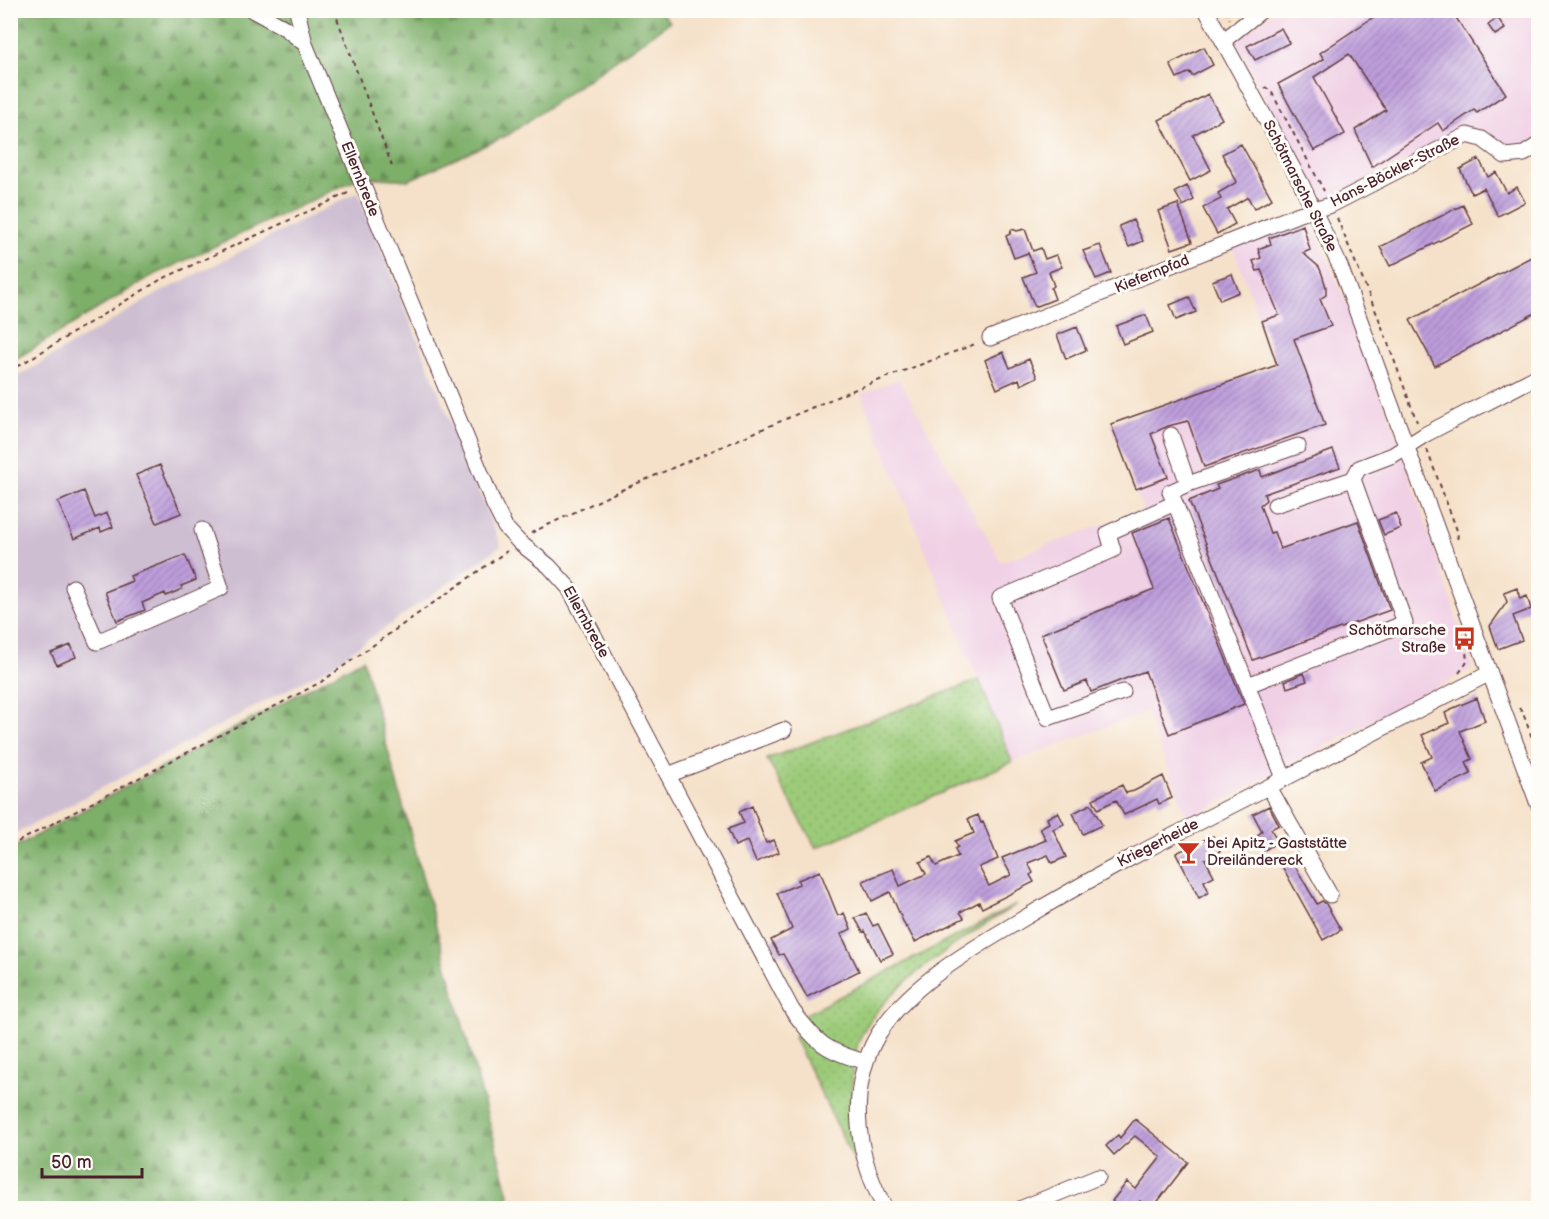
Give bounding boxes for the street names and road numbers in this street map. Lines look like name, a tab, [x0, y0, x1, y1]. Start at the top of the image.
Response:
street label: Schötmarsche Straße	[1259, 117, 1342, 255]
street label: Hans-Böckler-Straße	[1327, 130, 1463, 212]
street label: Ellernbrede	[336, 139, 384, 219]
street label: Kiefernpfad	[1112, 250, 1192, 298]
street label: Ellernbrede	[558, 583, 614, 661]
street label: Kriegerheide	[1114, 814, 1202, 872]

